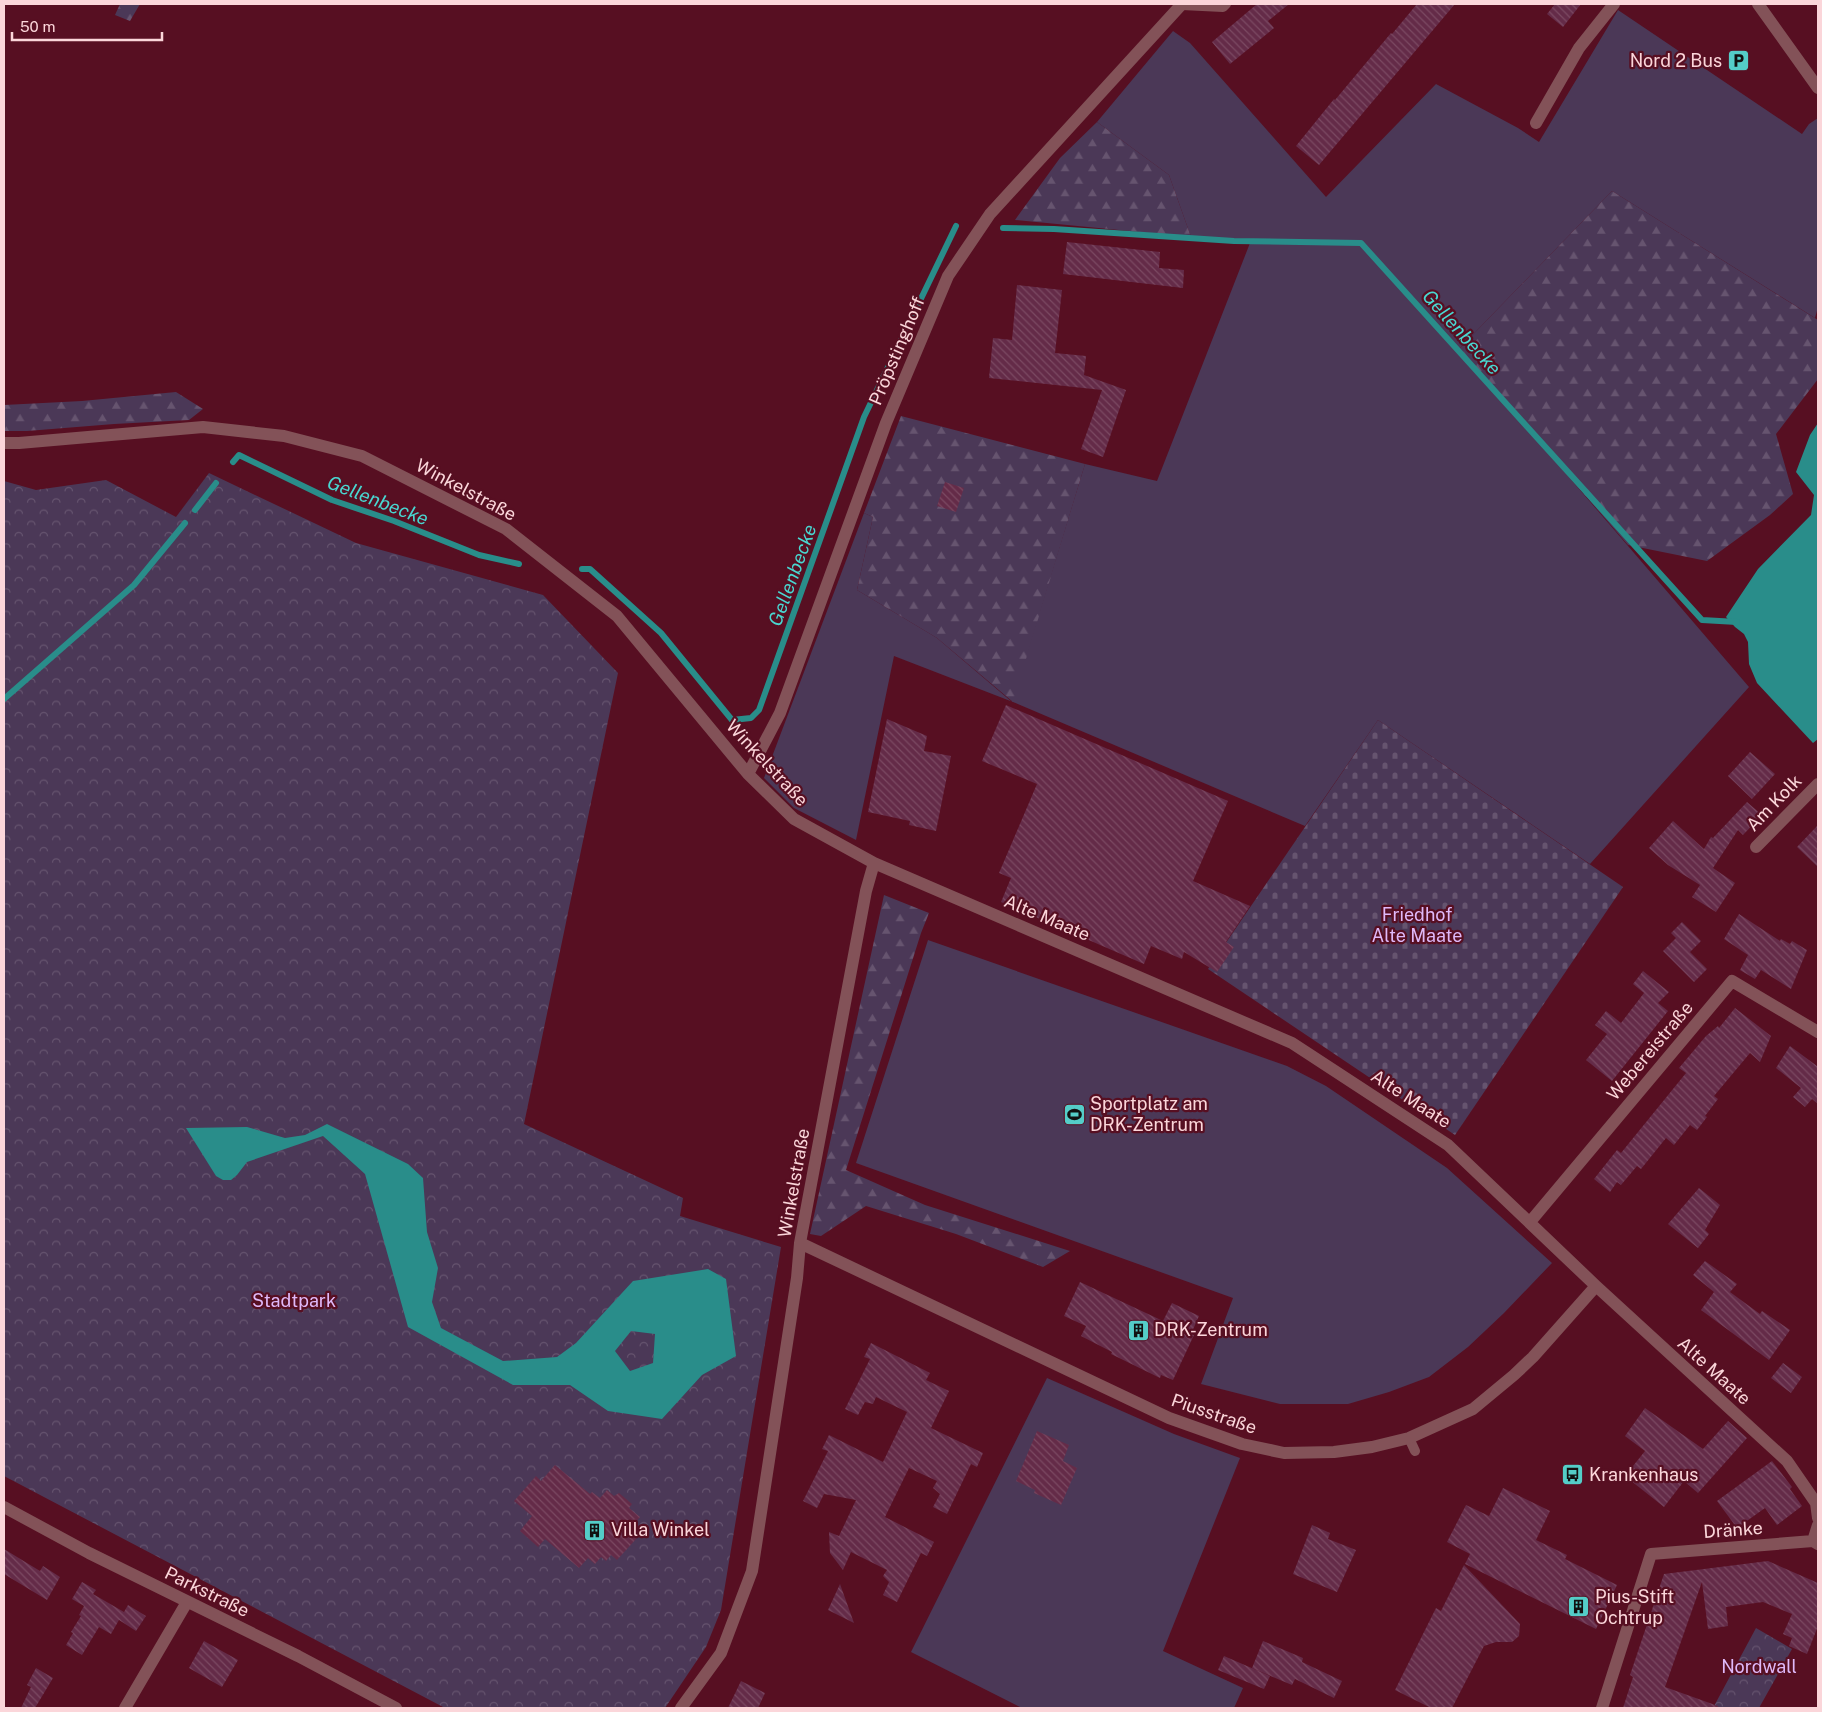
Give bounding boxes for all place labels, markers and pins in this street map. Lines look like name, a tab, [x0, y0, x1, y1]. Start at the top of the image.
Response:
parking icon: Nord 2 Bus	[1726, 49, 1750, 73]
place label: Nord 2 Bus	[1630, 50, 1722, 71]
place label: Sportplatz am DRK-Zentrum	[1090, 1093, 1208, 1135]
sports icon: Sportplatz am DRK-Zentrum	[1062, 1102, 1086, 1126]
building icon: DRK-Zentrum	[1126, 1318, 1150, 1342]
place label: DRK-Zentrum	[1154, 1319, 1268, 1340]
bus stop icon: Krankenhaus	[1561, 1463, 1585, 1487]
place label: Krankenhaus	[1589, 1464, 1698, 1485]
building icon: Villa Winkel	[583, 1518, 607, 1542]
place label: Villa Winkel	[611, 1519, 710, 1540]
place label: Pius-Stift Ochtrup	[1595, 1586, 1674, 1628]
building icon: Pius-Stift Ochtrup	[1567, 1595, 1591, 1619]

